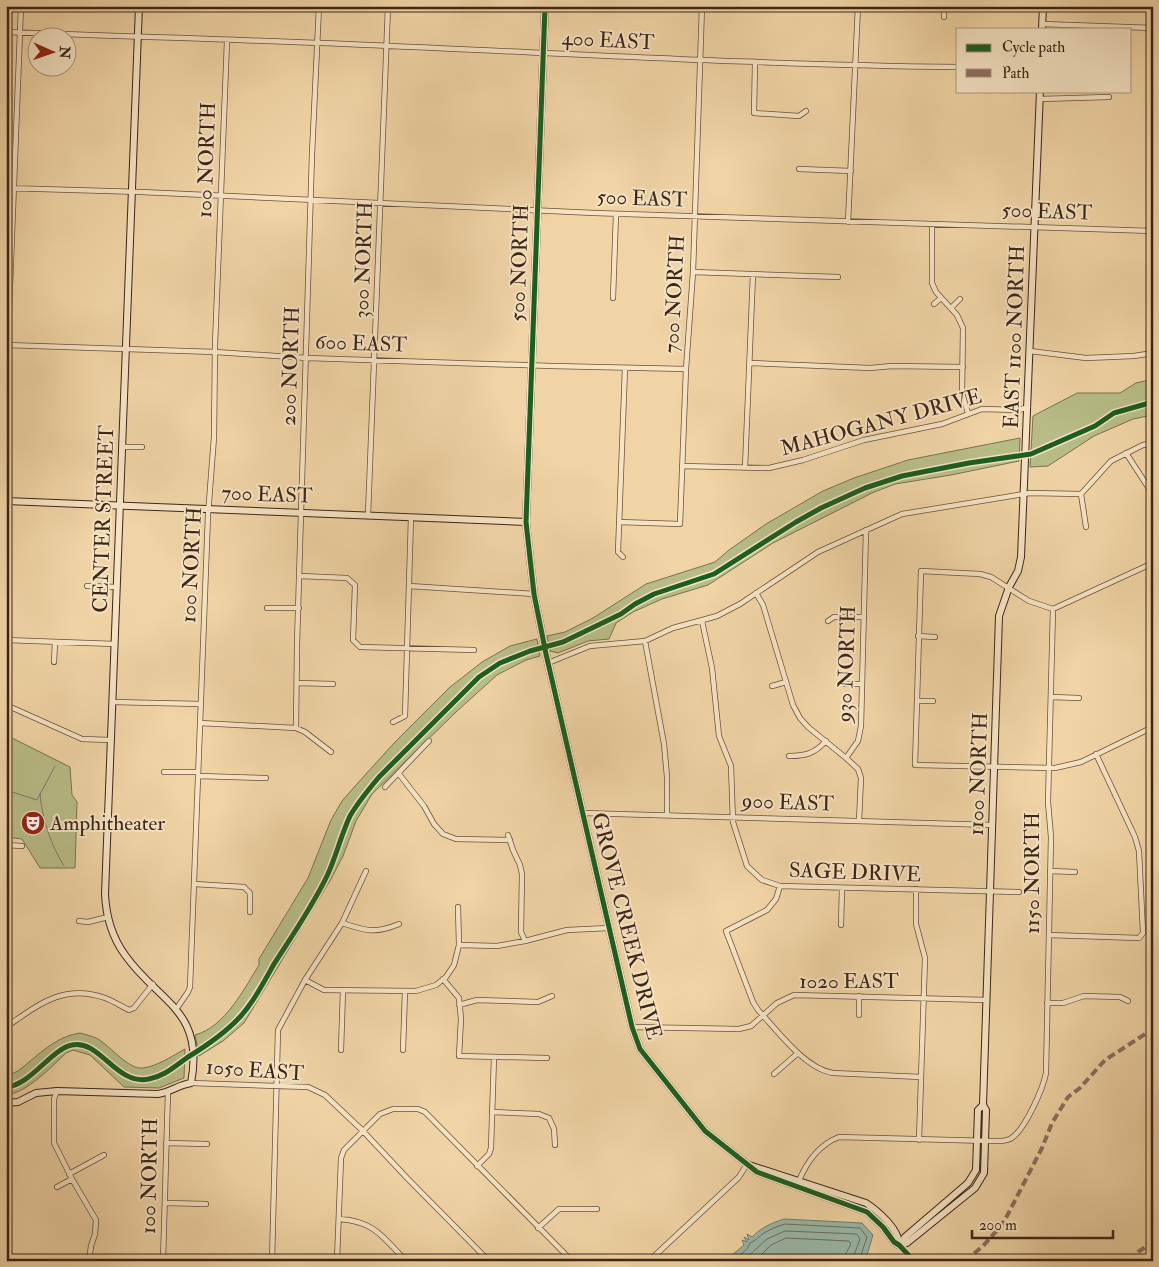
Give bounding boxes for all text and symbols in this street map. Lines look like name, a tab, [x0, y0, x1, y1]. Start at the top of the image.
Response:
street label: 400 EAST	[561, 25, 656, 56]
north arrow	[28, 28, 78, 78]
legend	[956, 28, 1132, 92]
text: Cycle path	[1002, 38, 1065, 58]
text: N	[56, 45, 73, 59]
text: Path	[1002, 64, 1029, 83]
street label: 100 NORTH	[191, 102, 222, 219]
street label: 500 EAST	[596, 183, 688, 214]
street label: 500 EAST	[1001, 196, 1093, 227]
street label: 300 NORTH	[348, 201, 379, 319]
street label: 500 NORTH	[504, 204, 535, 322]
street label: 700 NORTH	[658, 234, 691, 354]
street label: EAST 1100 NORTH	[998, 245, 1031, 429]
street label: 200 NORTH	[275, 306, 306, 426]
street label: 600 EAST	[314, 328, 408, 359]
street label: MAHOGANY DRIVE	[778, 383, 985, 462]
street label: CENTER STREET	[87, 424, 120, 613]
street label: 700 EAST	[221, 479, 313, 510]
street label: 100 NORTH	[175, 506, 208, 624]
street label: 930 NORTH	[831, 605, 862, 725]
street label: 1100 NORTH	[963, 712, 994, 836]
street label: 900 EAST	[739, 787, 835, 818]
theatre icon: Amphitheater	[20, 810, 46, 836]
place label: Amphitheater	[49, 810, 165, 837]
street label: GROVE CREEK DRIVE	[585, 810, 668, 1042]
street label: 1150 NORTH	[1019, 812, 1046, 934]
street label: SAGE DRIVE	[788, 857, 922, 888]
street label: 1020 EAST	[799, 968, 899, 995]
street label: 1050 EAST	[205, 1054, 305, 1087]
street label: 100 NORTH	[135, 1118, 164, 1234]
scale bar	[972, 1207, 1113, 1239]
text: 200 m	[979, 1216, 1017, 1235]

